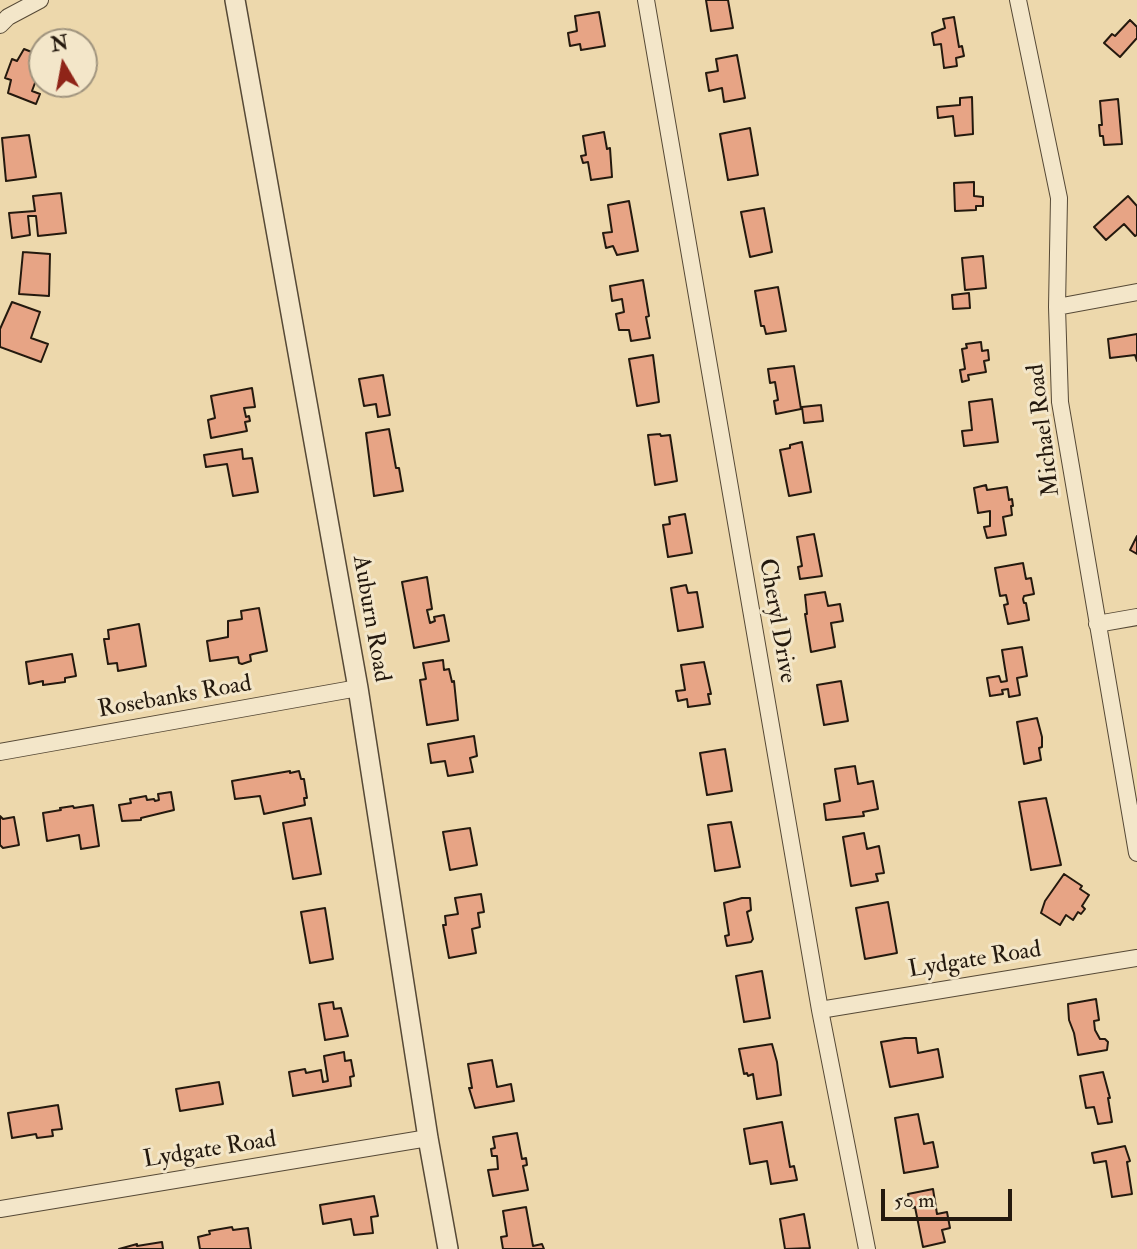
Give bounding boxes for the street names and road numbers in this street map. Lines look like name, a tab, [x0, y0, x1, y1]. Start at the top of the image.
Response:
street label: Michael Road	[1023, 362, 1067, 498]
street label: Auburn Road	[345, 553, 395, 685]
street label: Cheryl Drive	[751, 557, 801, 685]
street label: Rosebanks Road	[96, 670, 254, 726]
street label: Lydgate Road	[907, 936, 1043, 986]
street label: Lydgate Road	[142, 1126, 278, 1176]

